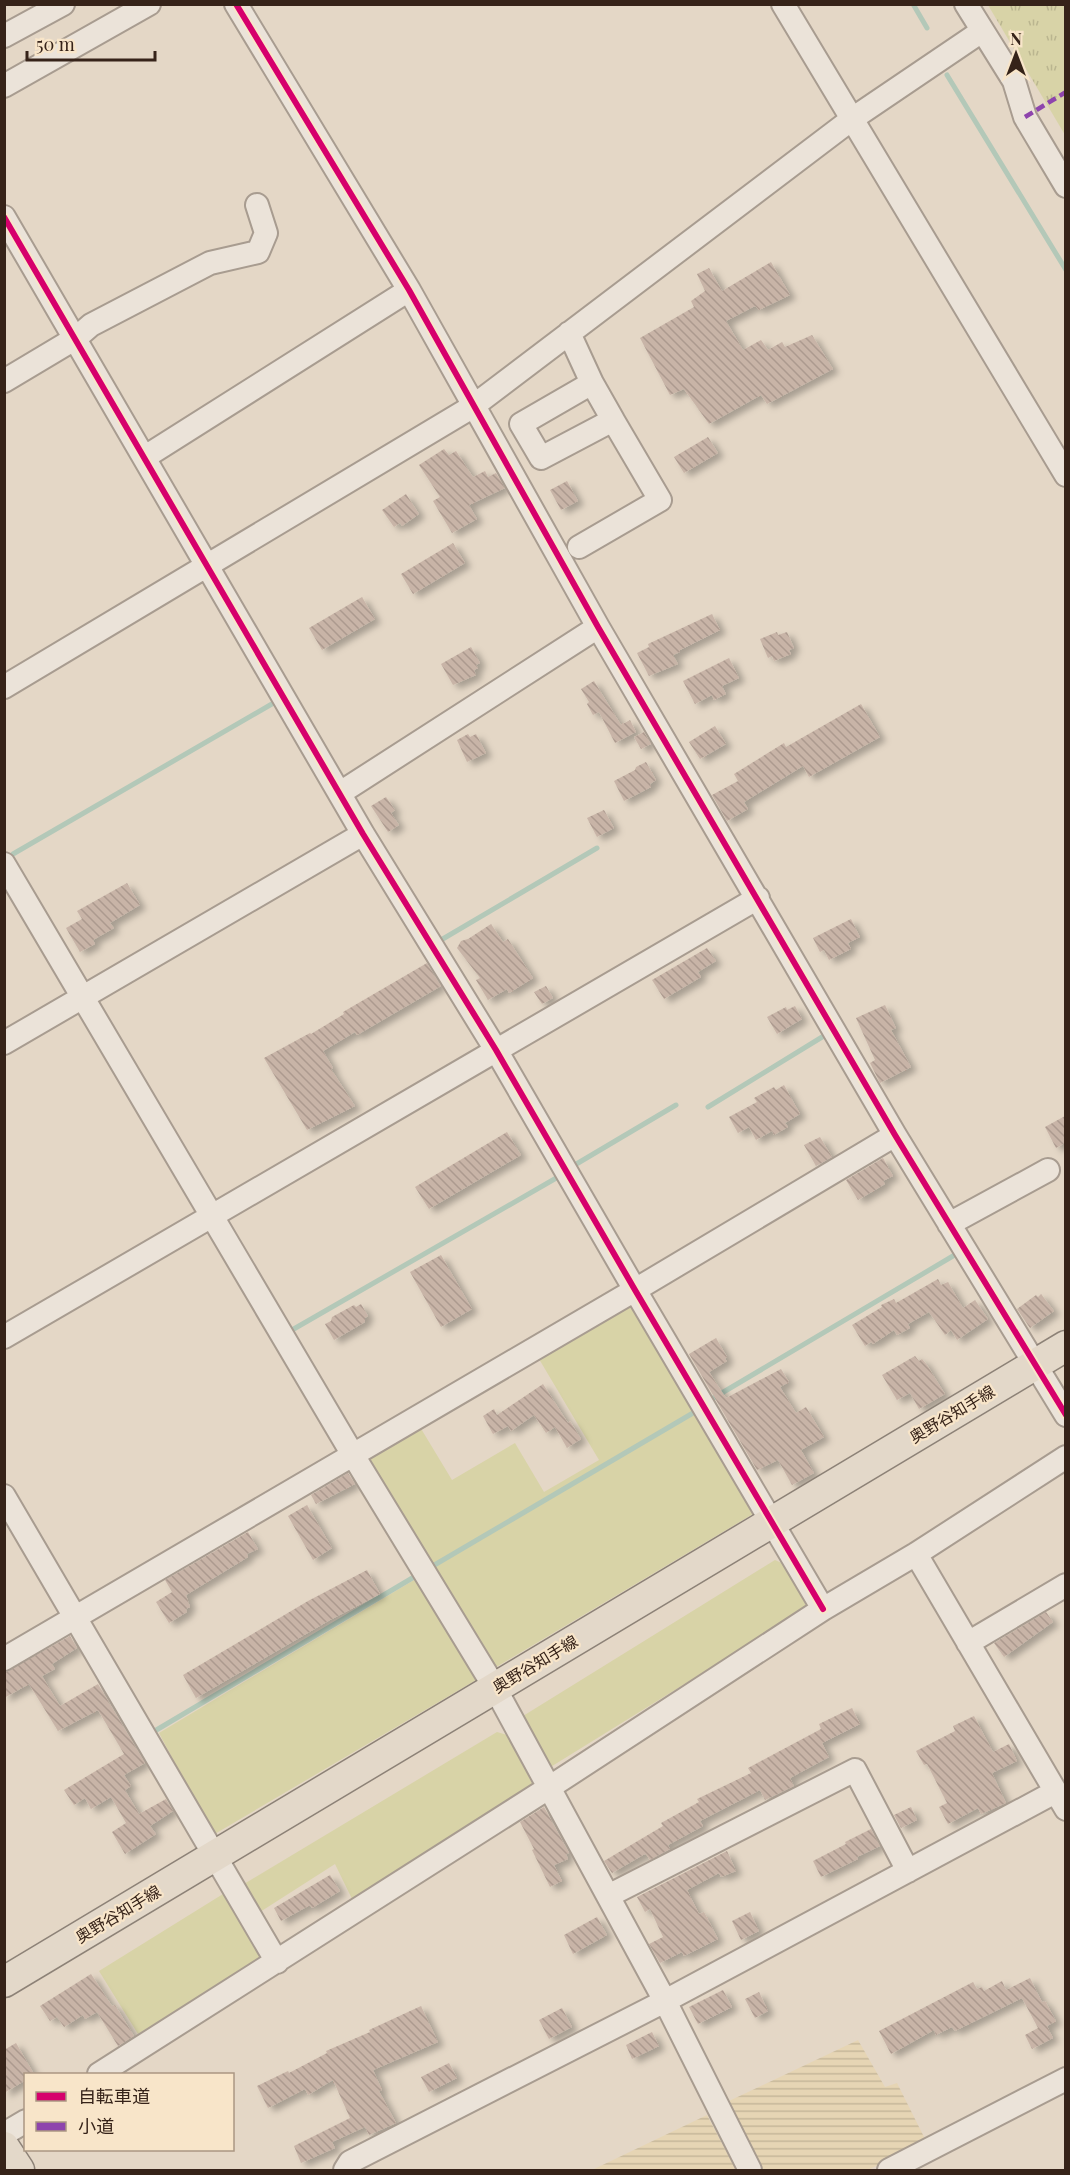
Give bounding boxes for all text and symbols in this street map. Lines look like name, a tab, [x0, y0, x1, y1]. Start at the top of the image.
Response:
scale bar	[27, 24, 154, 62]
north arrow	[986, 24, 1046, 84]
text: N	[1010, 28, 1022, 49]
text: 50 m	[36, 32, 75, 56]
street label: 奥野谷知手線	[905, 1380, 998, 1447]
street label: 奥野谷知手線	[488, 1630, 581, 1697]
street label: 奥野谷知手線	[71, 1880, 164, 1947]
legend	[24, 2073, 234, 2151]
text: 自転車道	[78, 2084, 150, 2108]
text: 小道	[78, 2114, 114, 2138]

